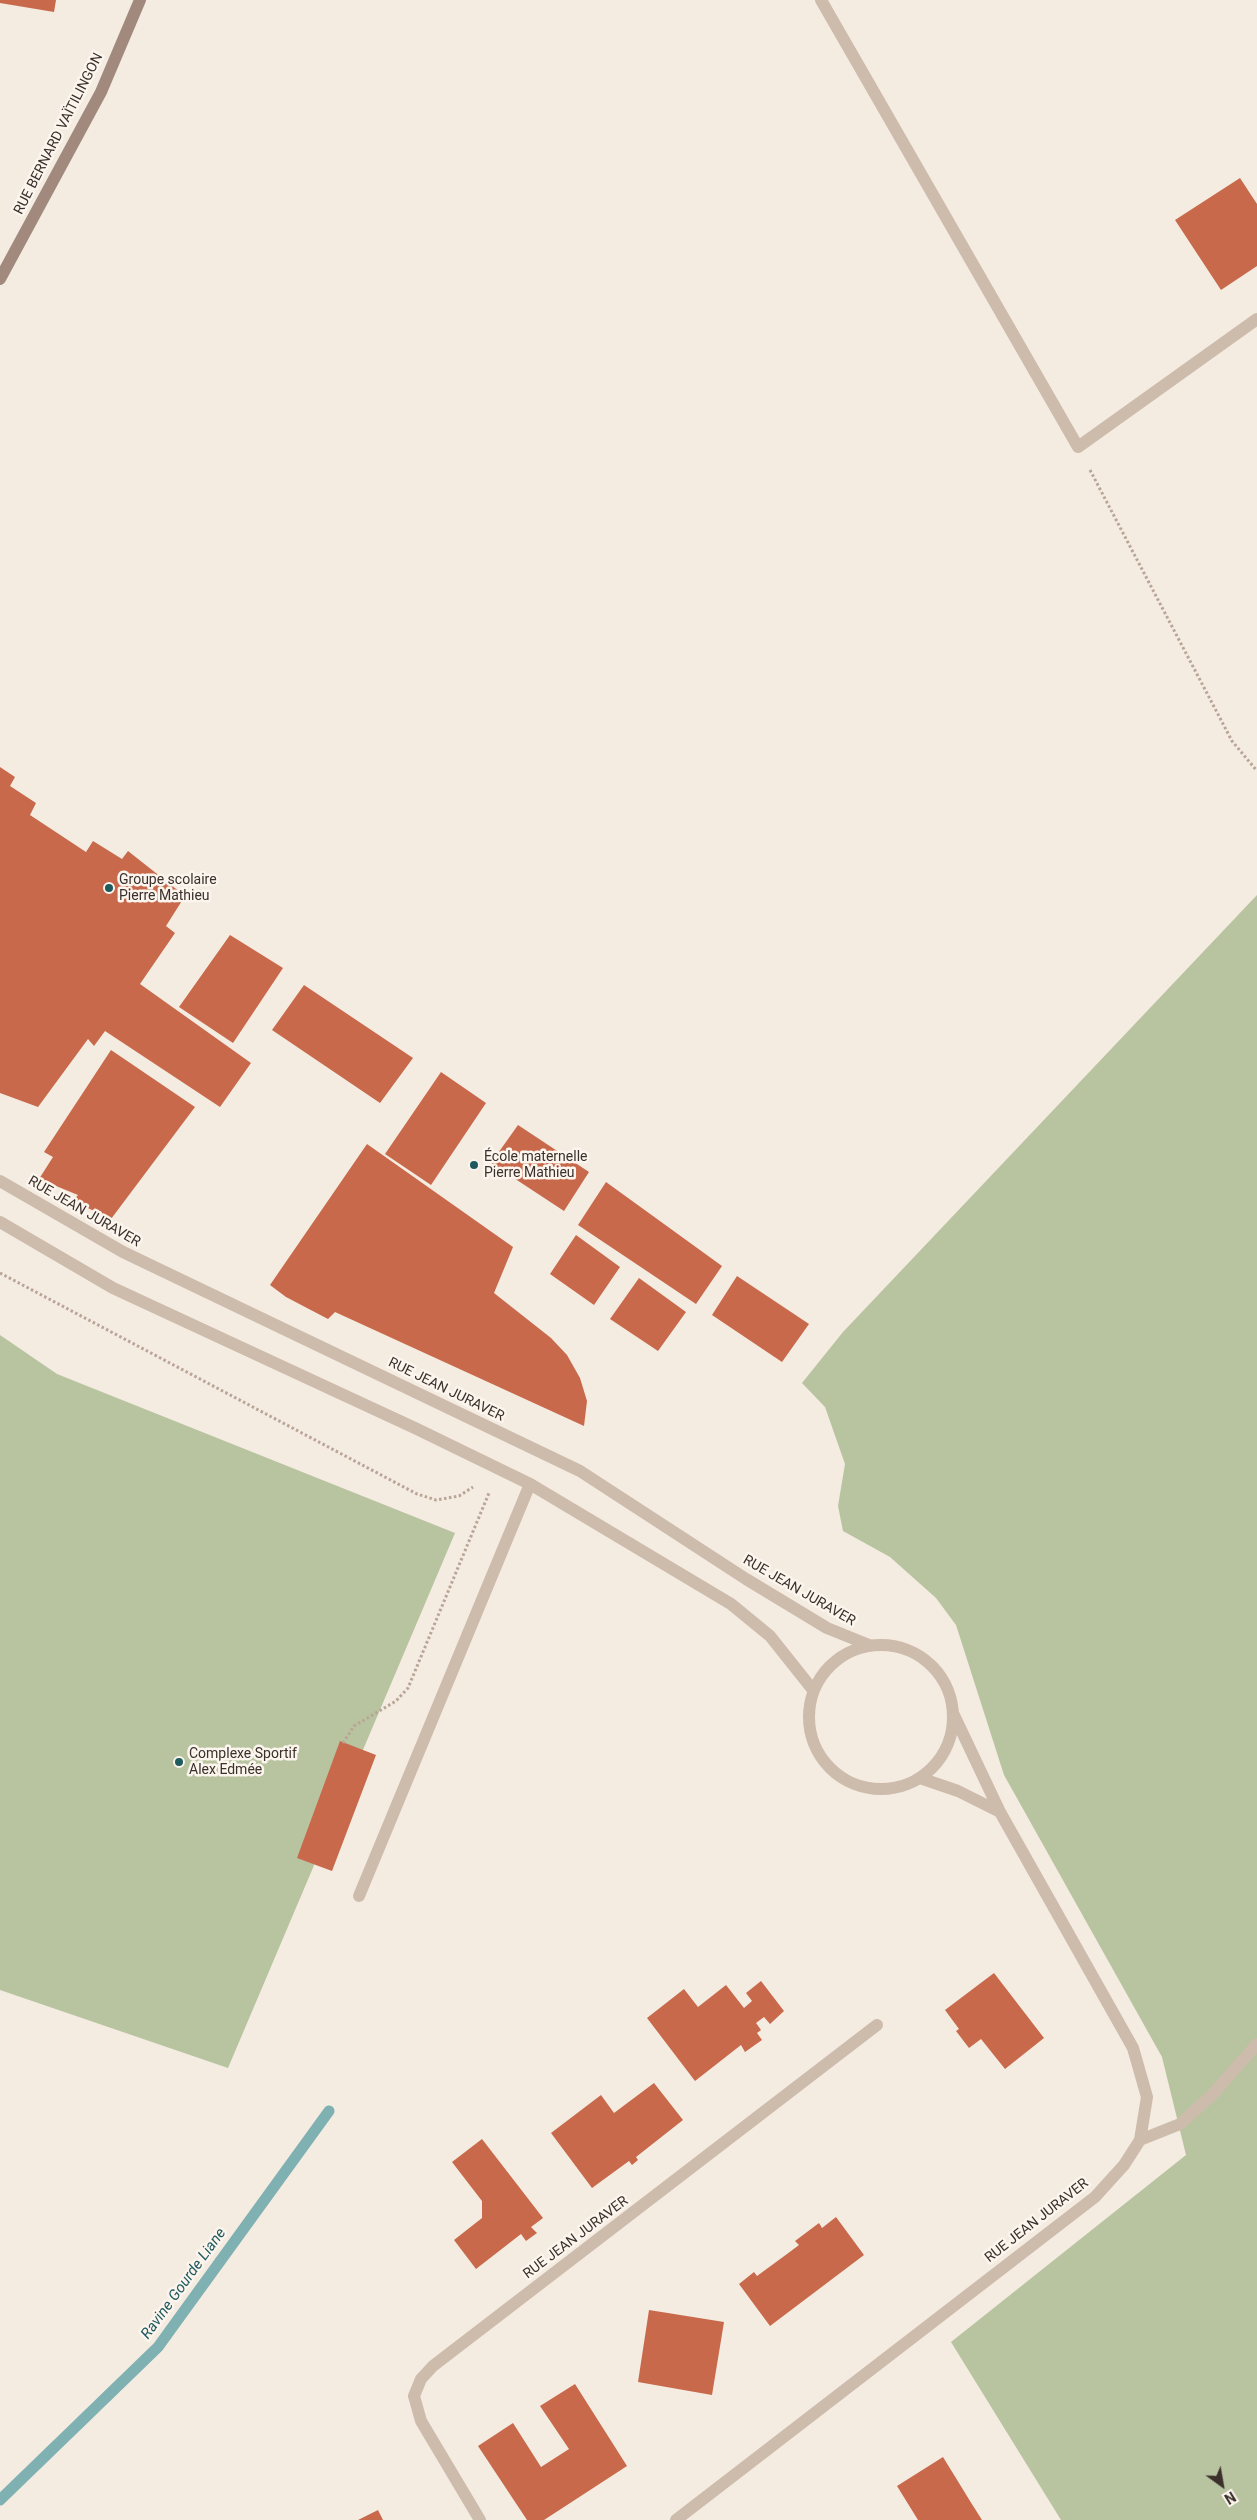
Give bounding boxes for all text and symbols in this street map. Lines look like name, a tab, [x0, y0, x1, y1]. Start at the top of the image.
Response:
street label: RUE BERNARD VAÏTILINGON	[11, 51, 107, 217]
place label: Groupe scolaire Pierre Mathieu	[119, 872, 217, 904]
marker: Groupe scolaire Pierre Mathieu	[103, 882, 115, 894]
place label: École maternelle Pierre Mathieu	[484, 1149, 587, 1182]
marker: École maternelle Pierre Mathieu	[468, 1159, 480, 1171]
street label: RUE JEAN JURAVER	[25, 1173, 143, 1251]
street label: RUE JEAN JURAVER	[385, 1355, 507, 1425]
street label: RUE JEAN JURAVER	[740, 1552, 858, 1630]
place label: Complexe Sportif Alex Edmée	[189, 1746, 297, 1778]
marker: Complexe Sportif Alex Edmée	[173, 1756, 185, 1768]
street label: RUE JEAN JURAVER	[982, 2175, 1092, 2267]
street label: RUE JEAN JURAVER	[520, 2193, 632, 2283]
water label: Ravine Gourde Liane	[138, 2225, 230, 2343]
north arrow	[1197, 2460, 1247, 2510]
text: N	[1222, 2488, 1238, 2507]

